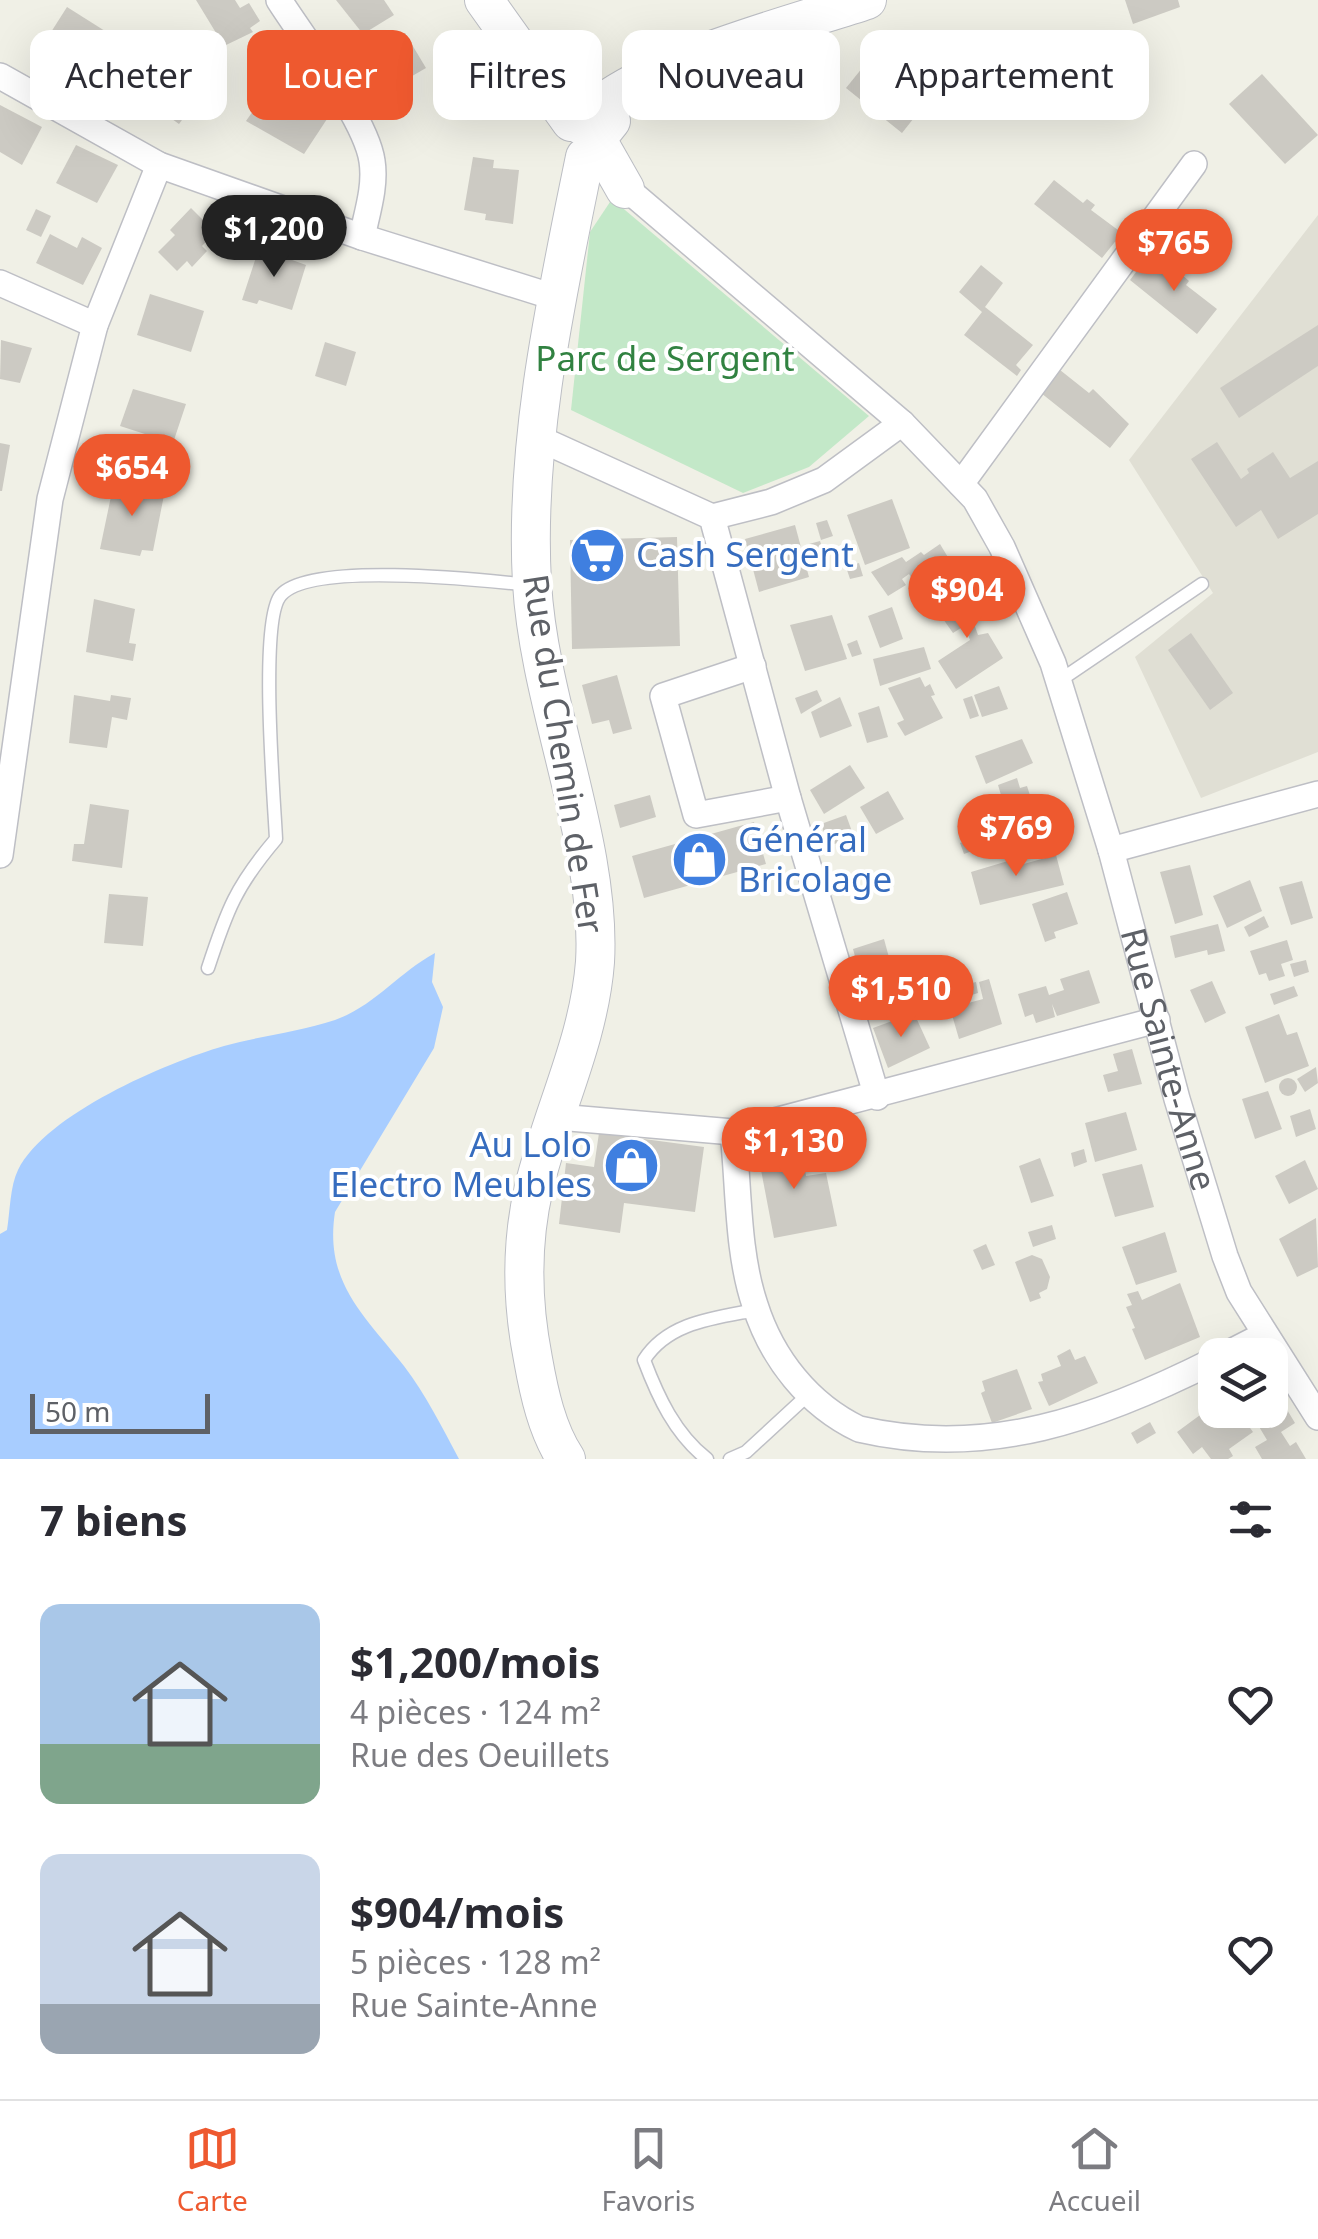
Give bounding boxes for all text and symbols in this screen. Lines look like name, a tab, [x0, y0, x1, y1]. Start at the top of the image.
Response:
chip: Acheter	[30, 30, 227, 120]
chip: Louer	[247, 30, 413, 120]
chip: Filtres	[433, 30, 602, 120]
chip: Nouveau	[622, 30, 840, 120]
chip: Appartement	[860, 30, 1149, 120]
pin: $1,200	[193, 195, 355, 280]
text: $1,200	[224, 206, 324, 249]
pin: $765	[1115, 209, 1233, 294]
text: $765	[1137, 220, 1211, 263]
park label: Parc de Sergent	[535, 334, 795, 381]
pin: $654	[73, 434, 191, 519]
text: $654	[95, 445, 169, 488]
supermarket icon: Cash Sergent	[567, 525, 627, 585]
place label: Cash Sergent	[636, 530, 854, 577]
pin: $904	[908, 556, 1026, 641]
text: $904	[930, 567, 1004, 610]
street label: Rue du Chemin de Fer	[513, 571, 616, 937]
pin: $769	[957, 794, 1075, 879]
text: $769	[979, 805, 1053, 848]
place label: Général Bricolage	[738, 815, 892, 902]
shop icon: Général Bricolage	[669, 830, 729, 890]
street label: Rue Sainte-Anne	[1111, 922, 1229, 1196]
pin: $1,510	[820, 955, 982, 1040]
text: $1,510	[851, 966, 951, 1009]
pin: $1,130	[713, 1107, 875, 1192]
text: $1,130	[744, 1118, 844, 1161]
place label: Au Lolo Electro Meubles	[330, 1120, 592, 1207]
shop icon: Au Lolo Electro Meubles	[601, 1135, 661, 1195]
map controls	[1198, 1338, 1288, 1428]
button: layers	[1198, 1338, 1288, 1428]
scale bar	[30, 1389, 210, 1434]
text: 50 m	[45, 1392, 111, 1430]
text: 7 biens	[40, 1491, 188, 1548]
icon: filters	[1223, 1492, 1278, 1547]
text: $1,200/mois	[350, 1633, 600, 1690]
icon: home	[120, 1644, 240, 1764]
icon: heart	[1223, 1677, 1278, 1732]
text: 4 pièces · 124 m²	[350, 1690, 601, 1733]
text: Rue des Oeuillets	[350, 1733, 610, 1776]
text: $904/mois	[350, 1883, 564, 1940]
icon: home	[120, 1894, 240, 2014]
icon: heart	[1223, 1927, 1278, 1982]
text: 5 pièces · 128 m²	[350, 1940, 601, 1983]
text: Rue Sainte-Anne	[350, 1983, 598, 2026]
tab: Carte	[177, 2121, 248, 2219]
tab: Favoris	[601, 2121, 695, 2219]
tab: Accueil	[1049, 2121, 1141, 2219]

